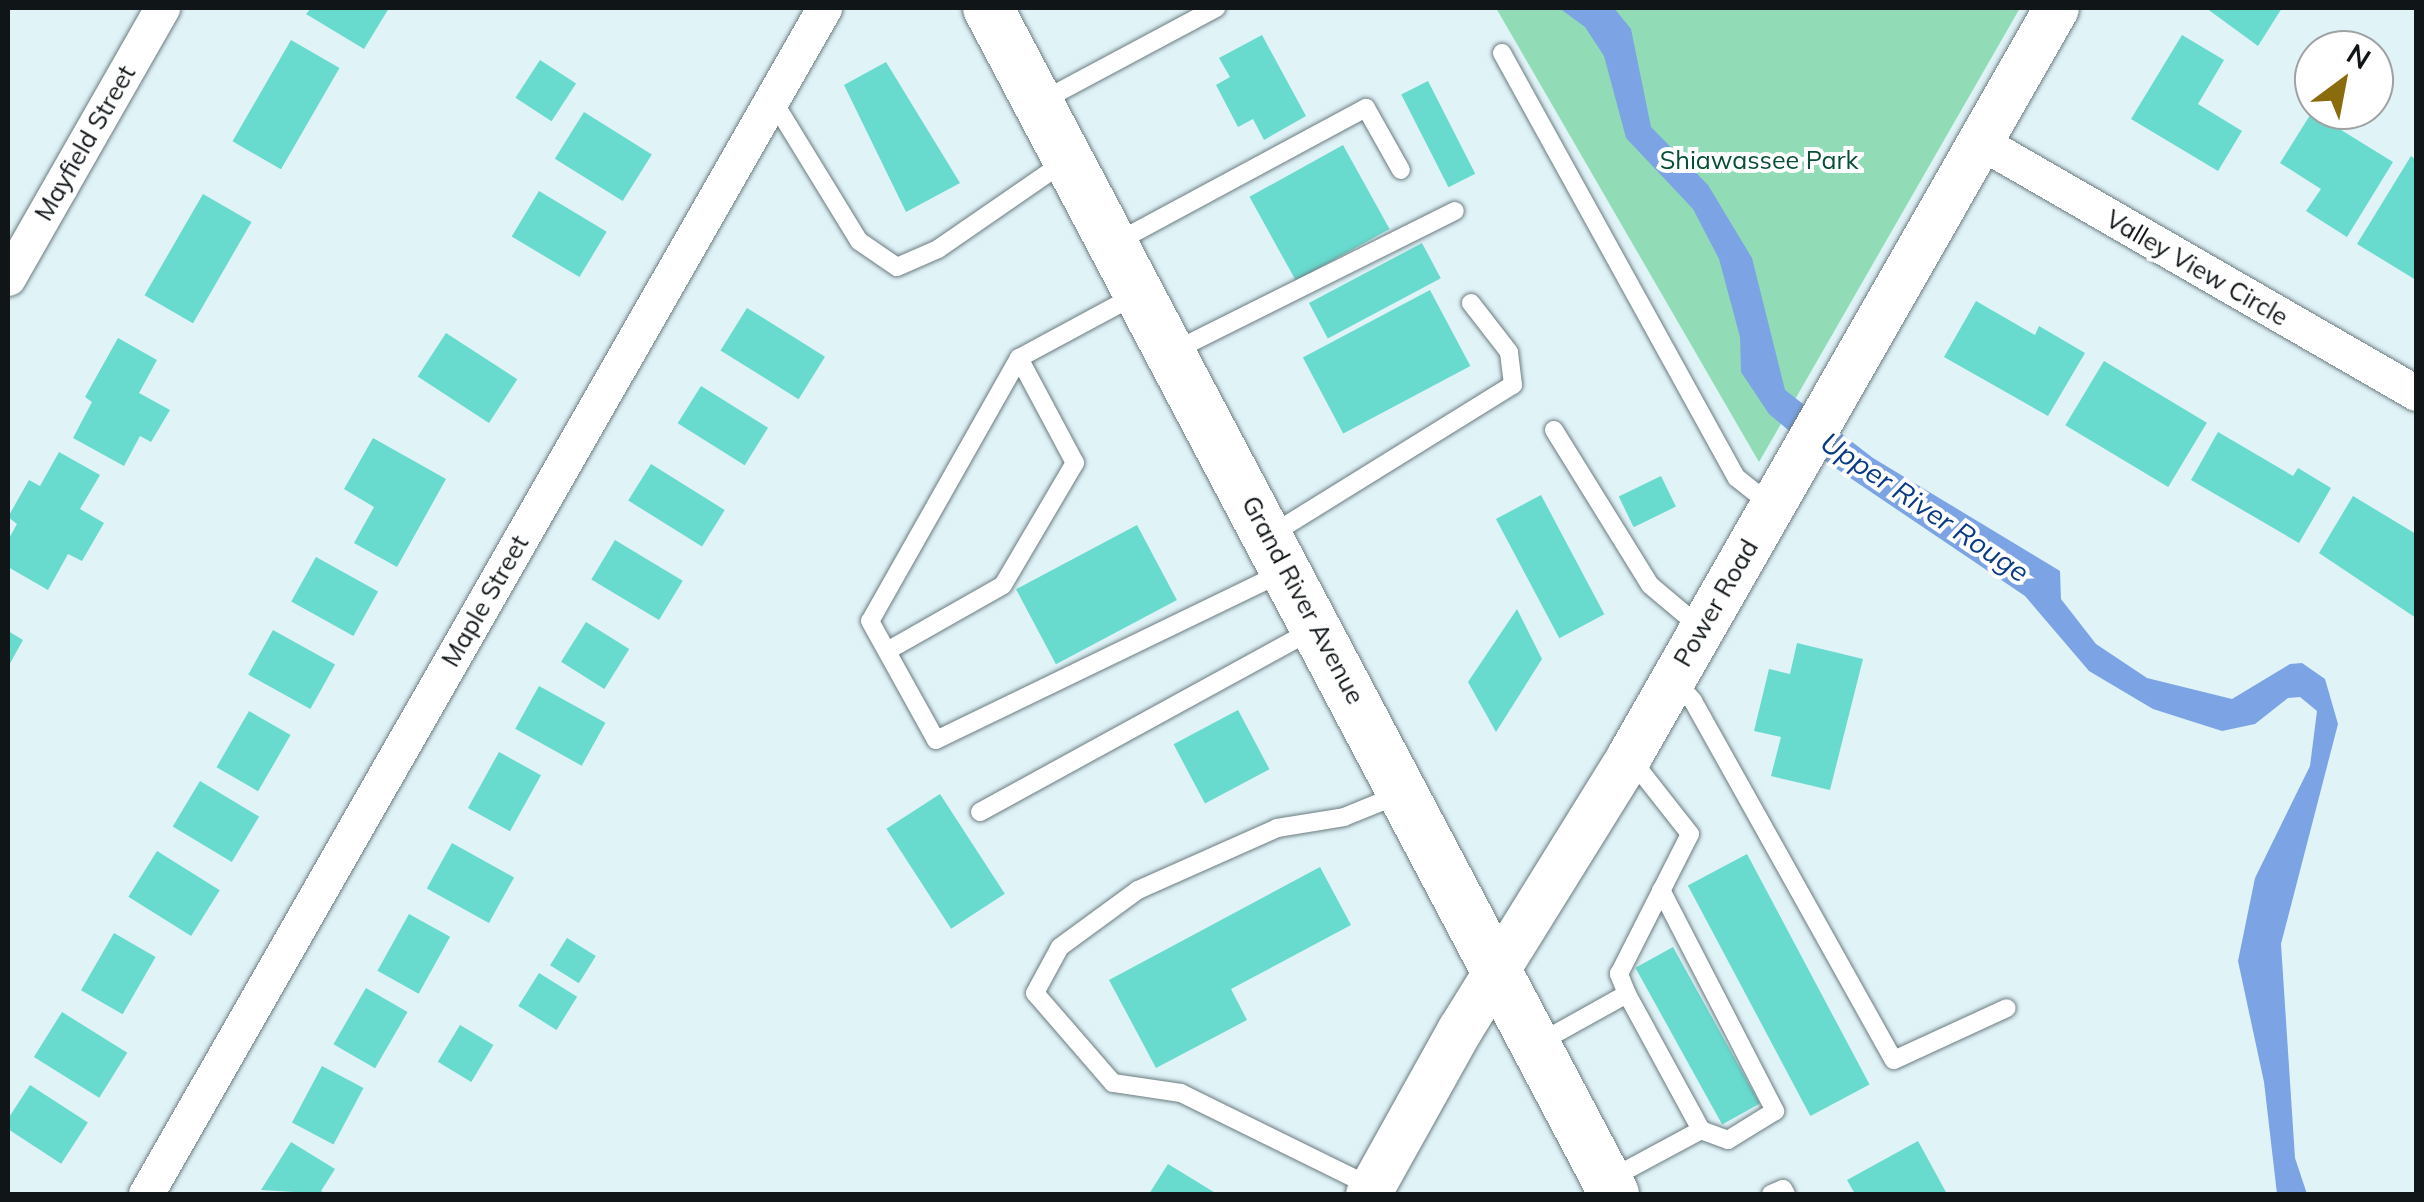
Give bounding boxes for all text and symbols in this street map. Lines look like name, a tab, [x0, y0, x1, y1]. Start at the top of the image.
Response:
north arrow	[2294, 30, 2394, 130]
text: N	[2341, 35, 2377, 76]
street label: Mayfield Street	[28, 60, 142, 226]
park label: Shiawassee Park	[1660, 145, 1858, 175]
street label: Valley View Circle	[2101, 204, 2293, 332]
water label: Upper River Rouge	[1815, 425, 2035, 589]
street label: Grand River Avenue	[1236, 491, 1370, 709]
street label: Maple Street	[435, 530, 535, 672]
street label: Power Road	[1668, 534, 1764, 672]

